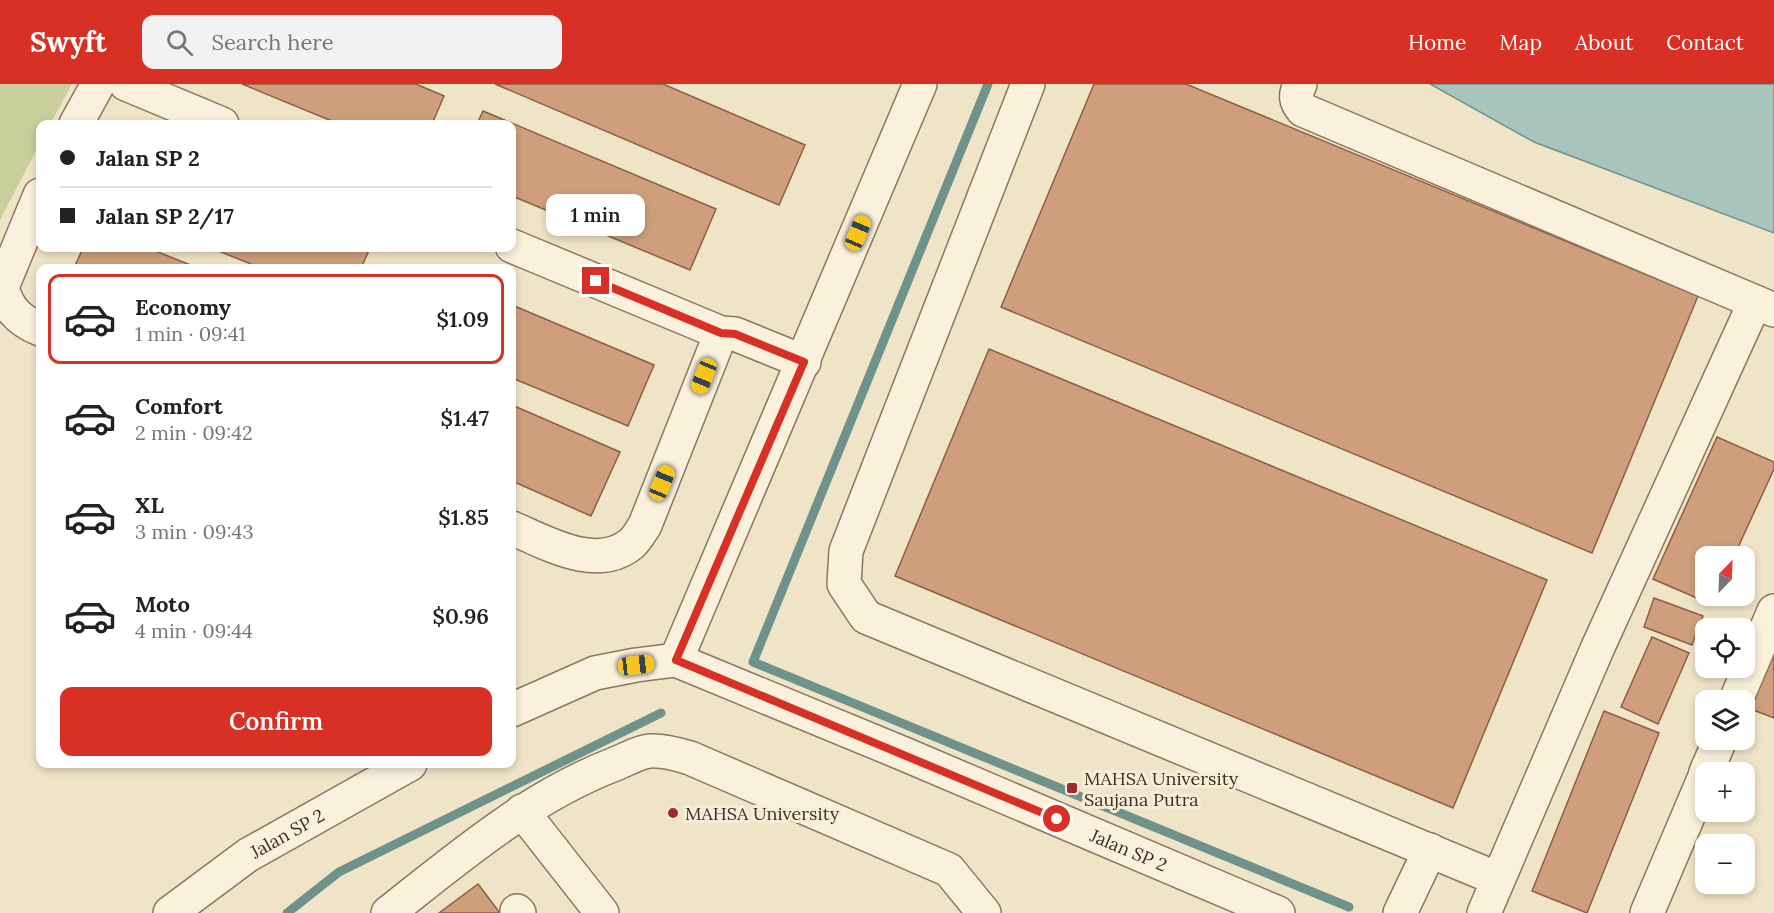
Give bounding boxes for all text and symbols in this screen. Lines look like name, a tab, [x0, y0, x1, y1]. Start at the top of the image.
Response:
search box	[142, 15, 562, 69]
text: Swyft	[30, 24, 106, 60]
icon: search	[163, 26, 196, 59]
text: Search here	[211, 28, 334, 56]
text: Home	[1408, 29, 1466, 56]
text: Map	[1499, 29, 1542, 56]
text: About	[1575, 29, 1633, 56]
text: Contact	[1666, 29, 1744, 56]
text: Jalan SP 2	[96, 144, 200, 172]
callout: 1 min	[546, 194, 646, 236]
text: Jalan SP 2/17	[96, 202, 234, 230]
text: 1 min	[570, 202, 621, 227]
car	[843, 213, 873, 253]
route end	[582, 267, 609, 294]
icon: car	[63, 292, 117, 346]
text: Economy	[135, 293, 231, 321]
text: $1.09	[436, 305, 489, 333]
text: 1 min · 09:41	[135, 321, 246, 346]
car	[689, 356, 719, 396]
icon: car	[63, 391, 117, 445]
text: Comfort	[135, 392, 223, 420]
text: $1.47	[440, 404, 489, 432]
text: 2 min · 09:42	[135, 420, 253, 445]
car	[647, 463, 677, 503]
icon: car	[63, 490, 117, 544]
text: XL	[135, 491, 164, 519]
text: $1.85	[438, 503, 489, 531]
text: 3 min · 09:43	[135, 519, 254, 544]
north arrow	[1695, 546, 1755, 606]
map controls	[1695, 546, 1755, 894]
icon: car	[63, 589, 117, 643]
text: Moto	[135, 590, 190, 618]
text: $0.96	[432, 602, 489, 630]
text: 4 min · 09:44	[135, 618, 253, 643]
button: locate	[1695, 618, 1755, 678]
car	[617, 654, 655, 676]
button: Confirm	[60, 687, 492, 756]
button: layers	[1695, 690, 1755, 750]
button: +	[1695, 762, 1755, 822]
place label: MAHSA University Saujana Putra	[1084, 767, 1239, 811]
marker: MAHSA University Saujana Putra	[1065, 781, 1079, 795]
place label: MAHSA University	[685, 802, 840, 825]
street label: Jalan SP 2	[245, 803, 328, 863]
route start	[1043, 805, 1070, 832]
marker: MAHSA University	[666, 806, 680, 820]
street label: Jalan SP 2	[1086, 823, 1171, 876]
button: −	[1695, 834, 1755, 894]

